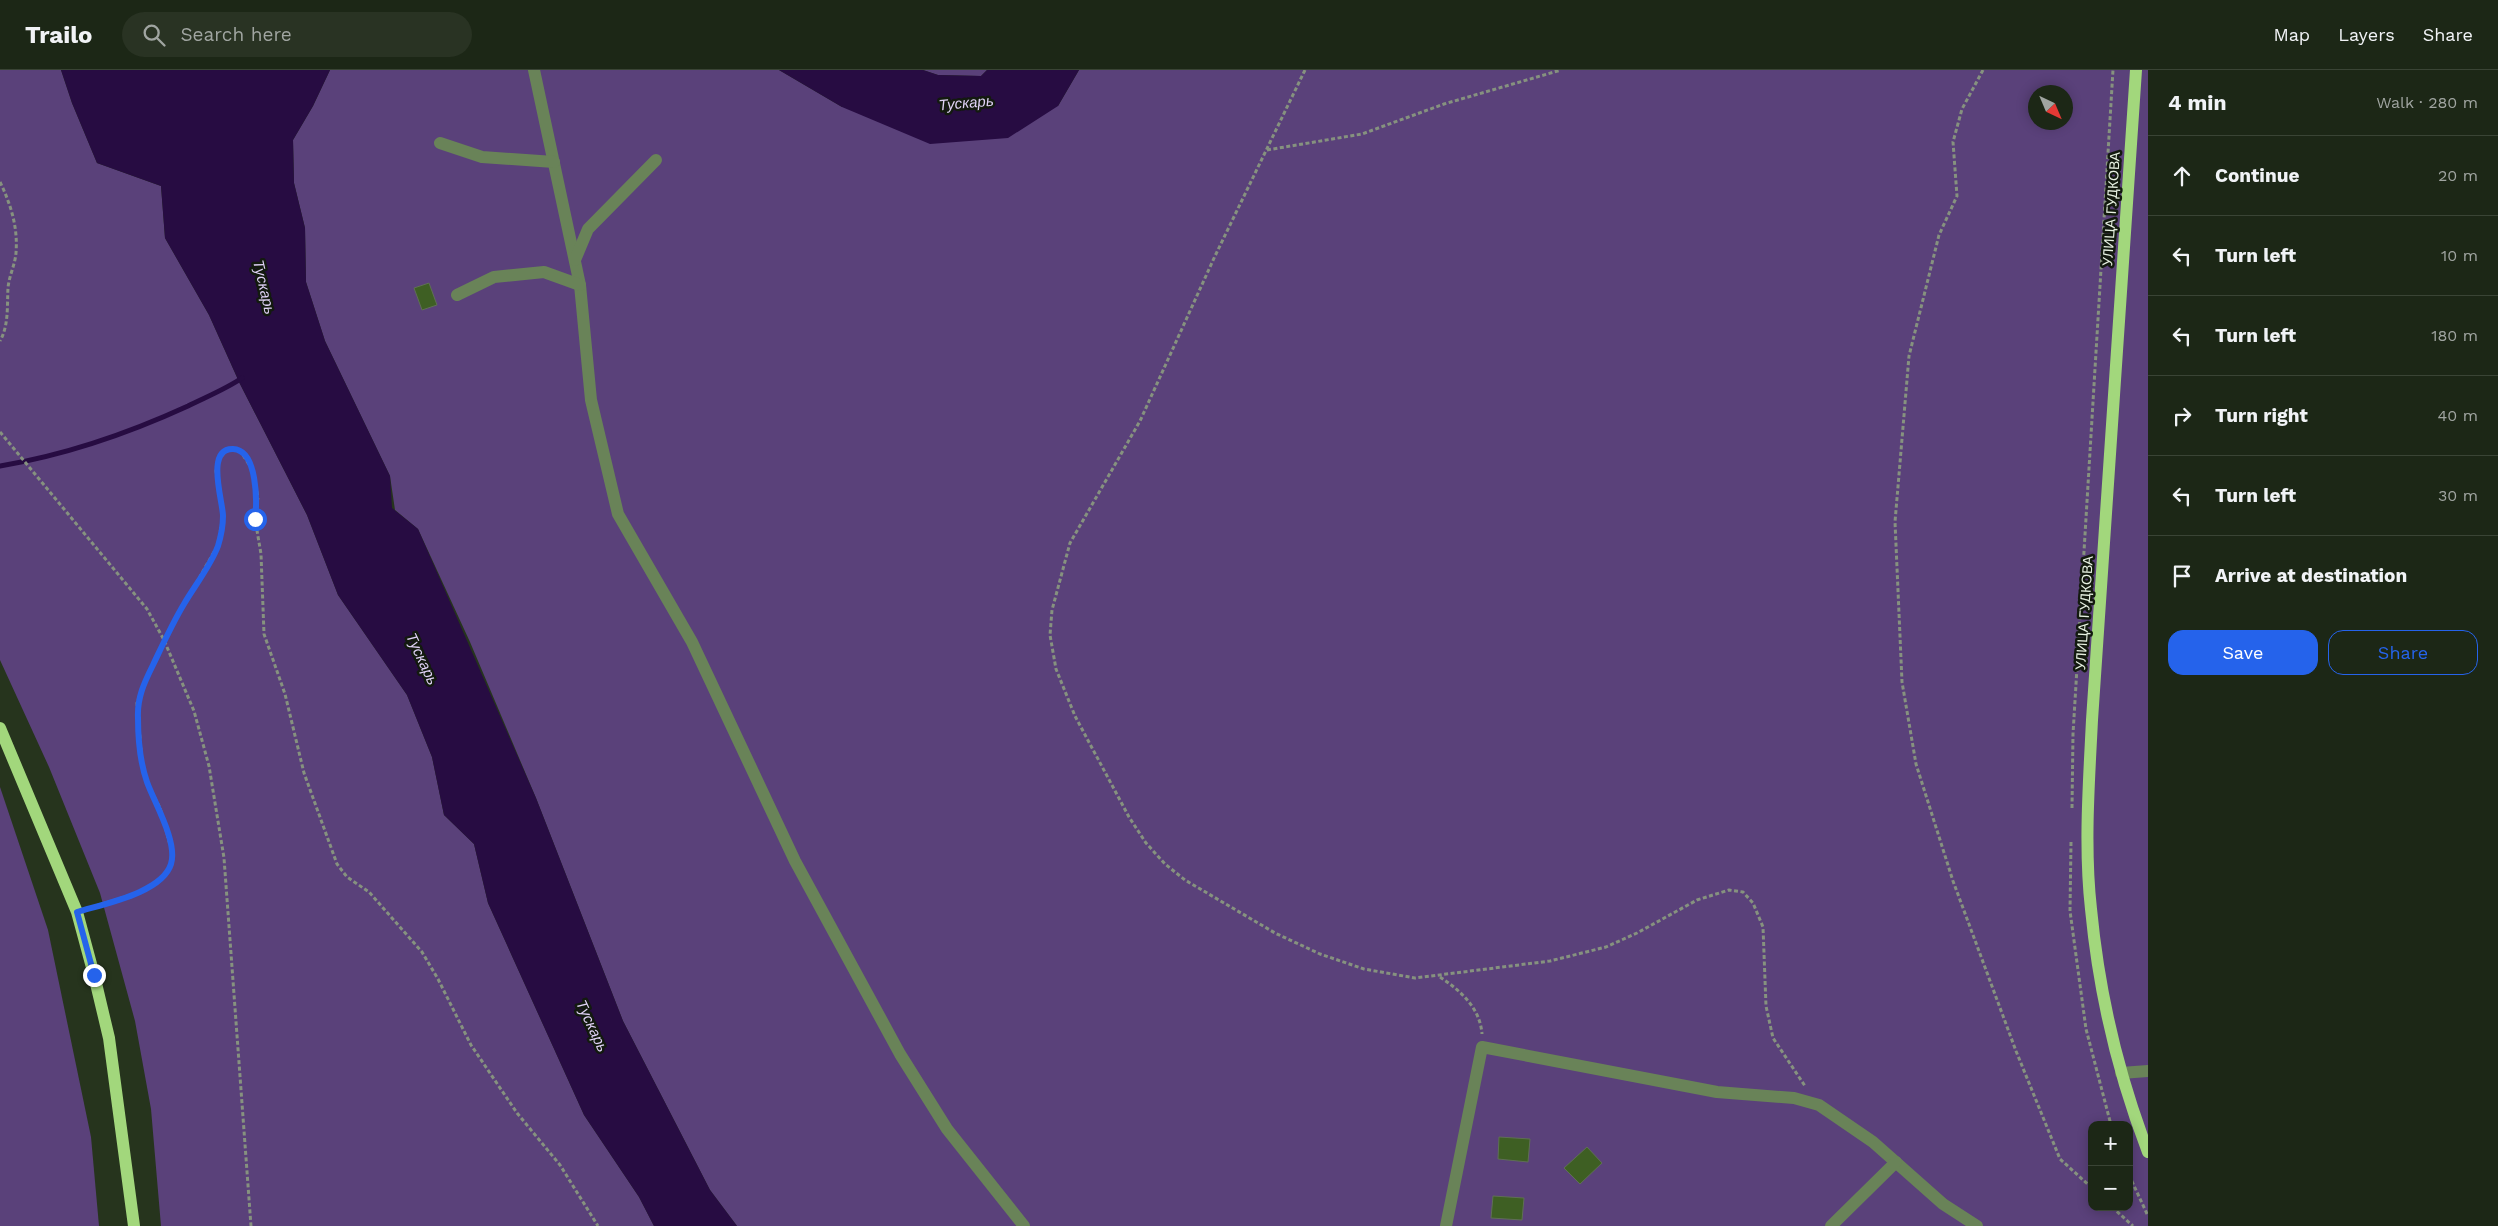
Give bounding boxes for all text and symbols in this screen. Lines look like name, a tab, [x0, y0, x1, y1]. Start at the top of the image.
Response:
search box	[122, 12, 472, 57]
text: Trailo	[25, 21, 92, 49]
icon: search	[140, 21, 168, 49]
text: Search here	[180, 23, 292, 46]
text: Map	[2273, 24, 2310, 45]
text: Layers	[2338, 24, 2395, 45]
text: Share	[2423, 24, 2473, 45]
north arrow	[2028, 85, 2073, 130]
text: 4 min	[2168, 90, 2226, 115]
water label: Тускарь	[938, 92, 994, 114]
text: Walk · 280 m	[2376, 93, 2478, 112]
street label: УЛИЦА ГУДКОВА	[2099, 151, 2123, 267]
icon: ahead	[2168, 162, 2196, 190]
text: Continue	[2215, 164, 2299, 187]
text: 20 m	[2438, 166, 2478, 185]
icon: left	[2168, 242, 2196, 270]
text: Turn left	[2215, 244, 2296, 267]
text: 10 m	[2441, 246, 2478, 265]
water label: Тускарь	[249, 258, 279, 316]
icon: left	[2168, 322, 2196, 350]
text: Turn left	[2215, 324, 2296, 347]
text: 180 m	[2431, 326, 2478, 345]
icon: right	[2168, 402, 2196, 430]
text: Turn right	[2215, 404, 2308, 427]
text: 40 m	[2438, 406, 2478, 425]
icon: left	[2168, 482, 2196, 510]
text: Turn left	[2215, 484, 2296, 507]
text: 30 m	[2438, 486, 2478, 505]
route start	[244, 508, 267, 531]
street label: УЛИЦА ГУДКОВА	[2072, 555, 2096, 671]
icon: arrive	[2168, 562, 2196, 590]
text: Arrive at destination	[2215, 564, 2407, 587]
water label: Тускарь	[402, 630, 442, 688]
button: Save	[2168, 630, 2318, 675]
button: Share	[2328, 630, 2478, 675]
route end	[83, 964, 106, 987]
water label: Тускарь	[572, 997, 612, 1055]
map controls	[2088, 1121, 2133, 1211]
button: +	[2088, 1121, 2133, 1166]
button: −	[2088, 1166, 2133, 1211]

